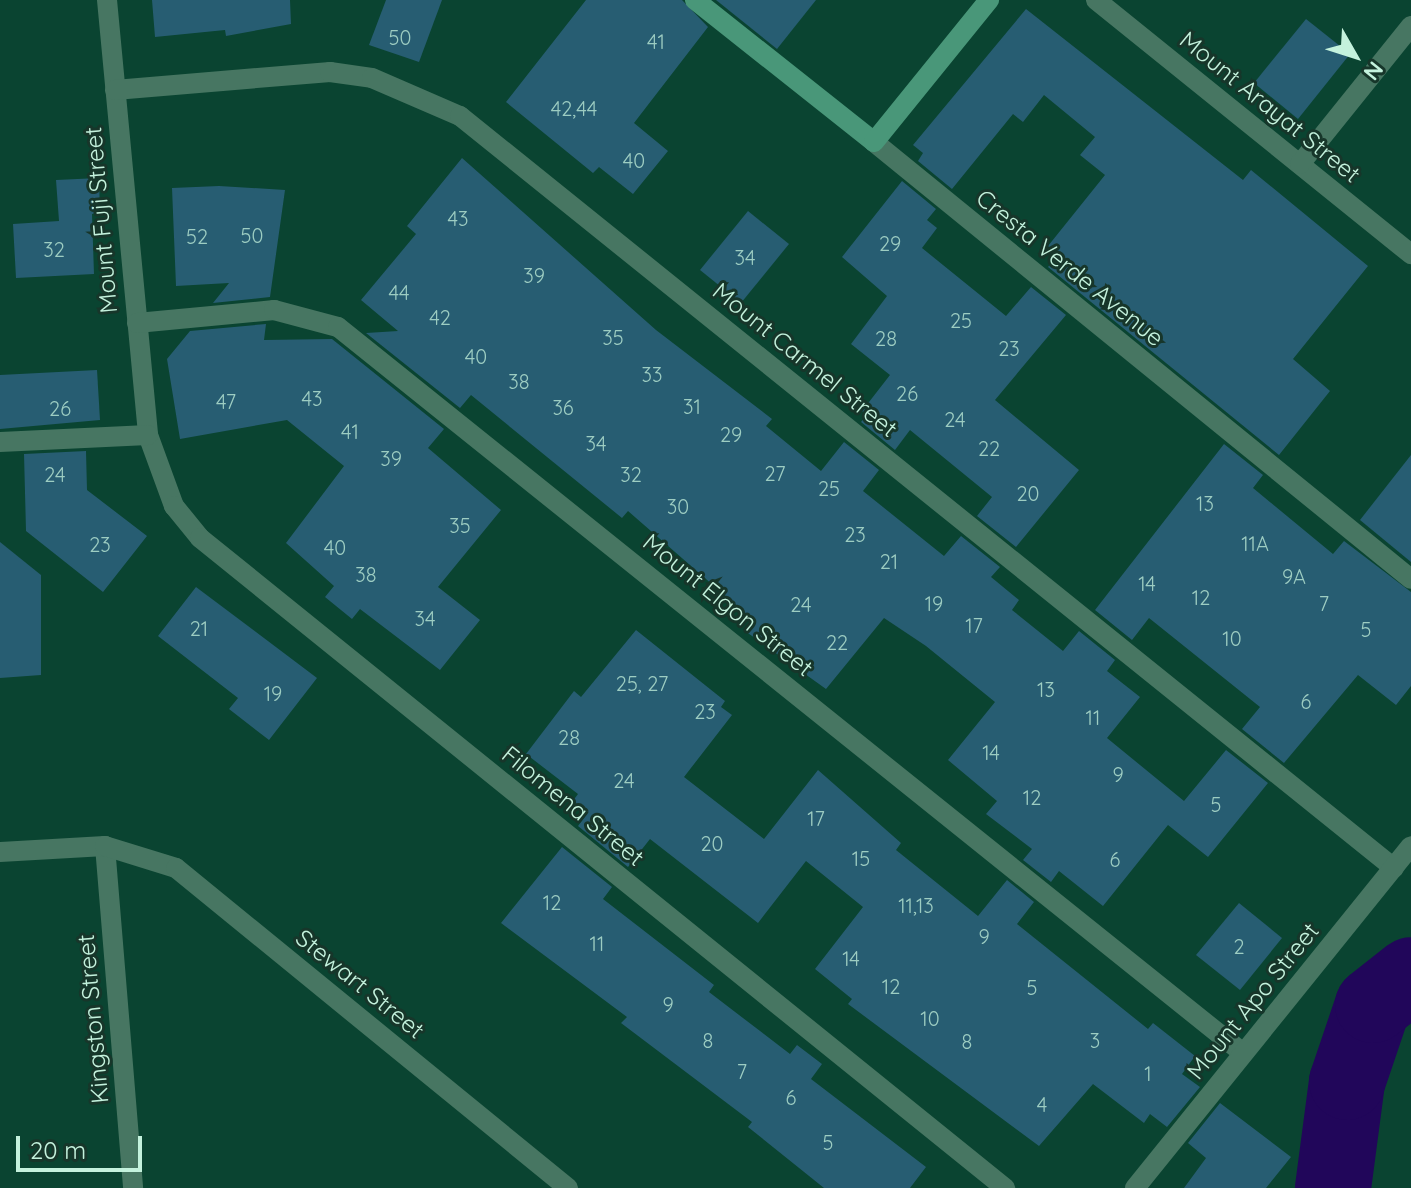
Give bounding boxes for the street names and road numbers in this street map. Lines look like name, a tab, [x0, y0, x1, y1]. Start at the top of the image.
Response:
street label: Mount Arayat Street	[1174, 25, 1366, 189]
street label: Mount Fuji Street	[78, 126, 124, 314]
street label: Cresta Verde Avenue	[970, 184, 1170, 352]
street label: Mount Carmel Street	[707, 277, 903, 443]
street label: Mount Elgon Street	[637, 528, 819, 682]
street label: Filomena Street	[496, 740, 650, 872]
street label: Mount Apo Street	[1181, 917, 1325, 1085]
street label: Stewart Street	[290, 923, 430, 1045]
street label: Kingston Street	[71, 933, 115, 1105]

